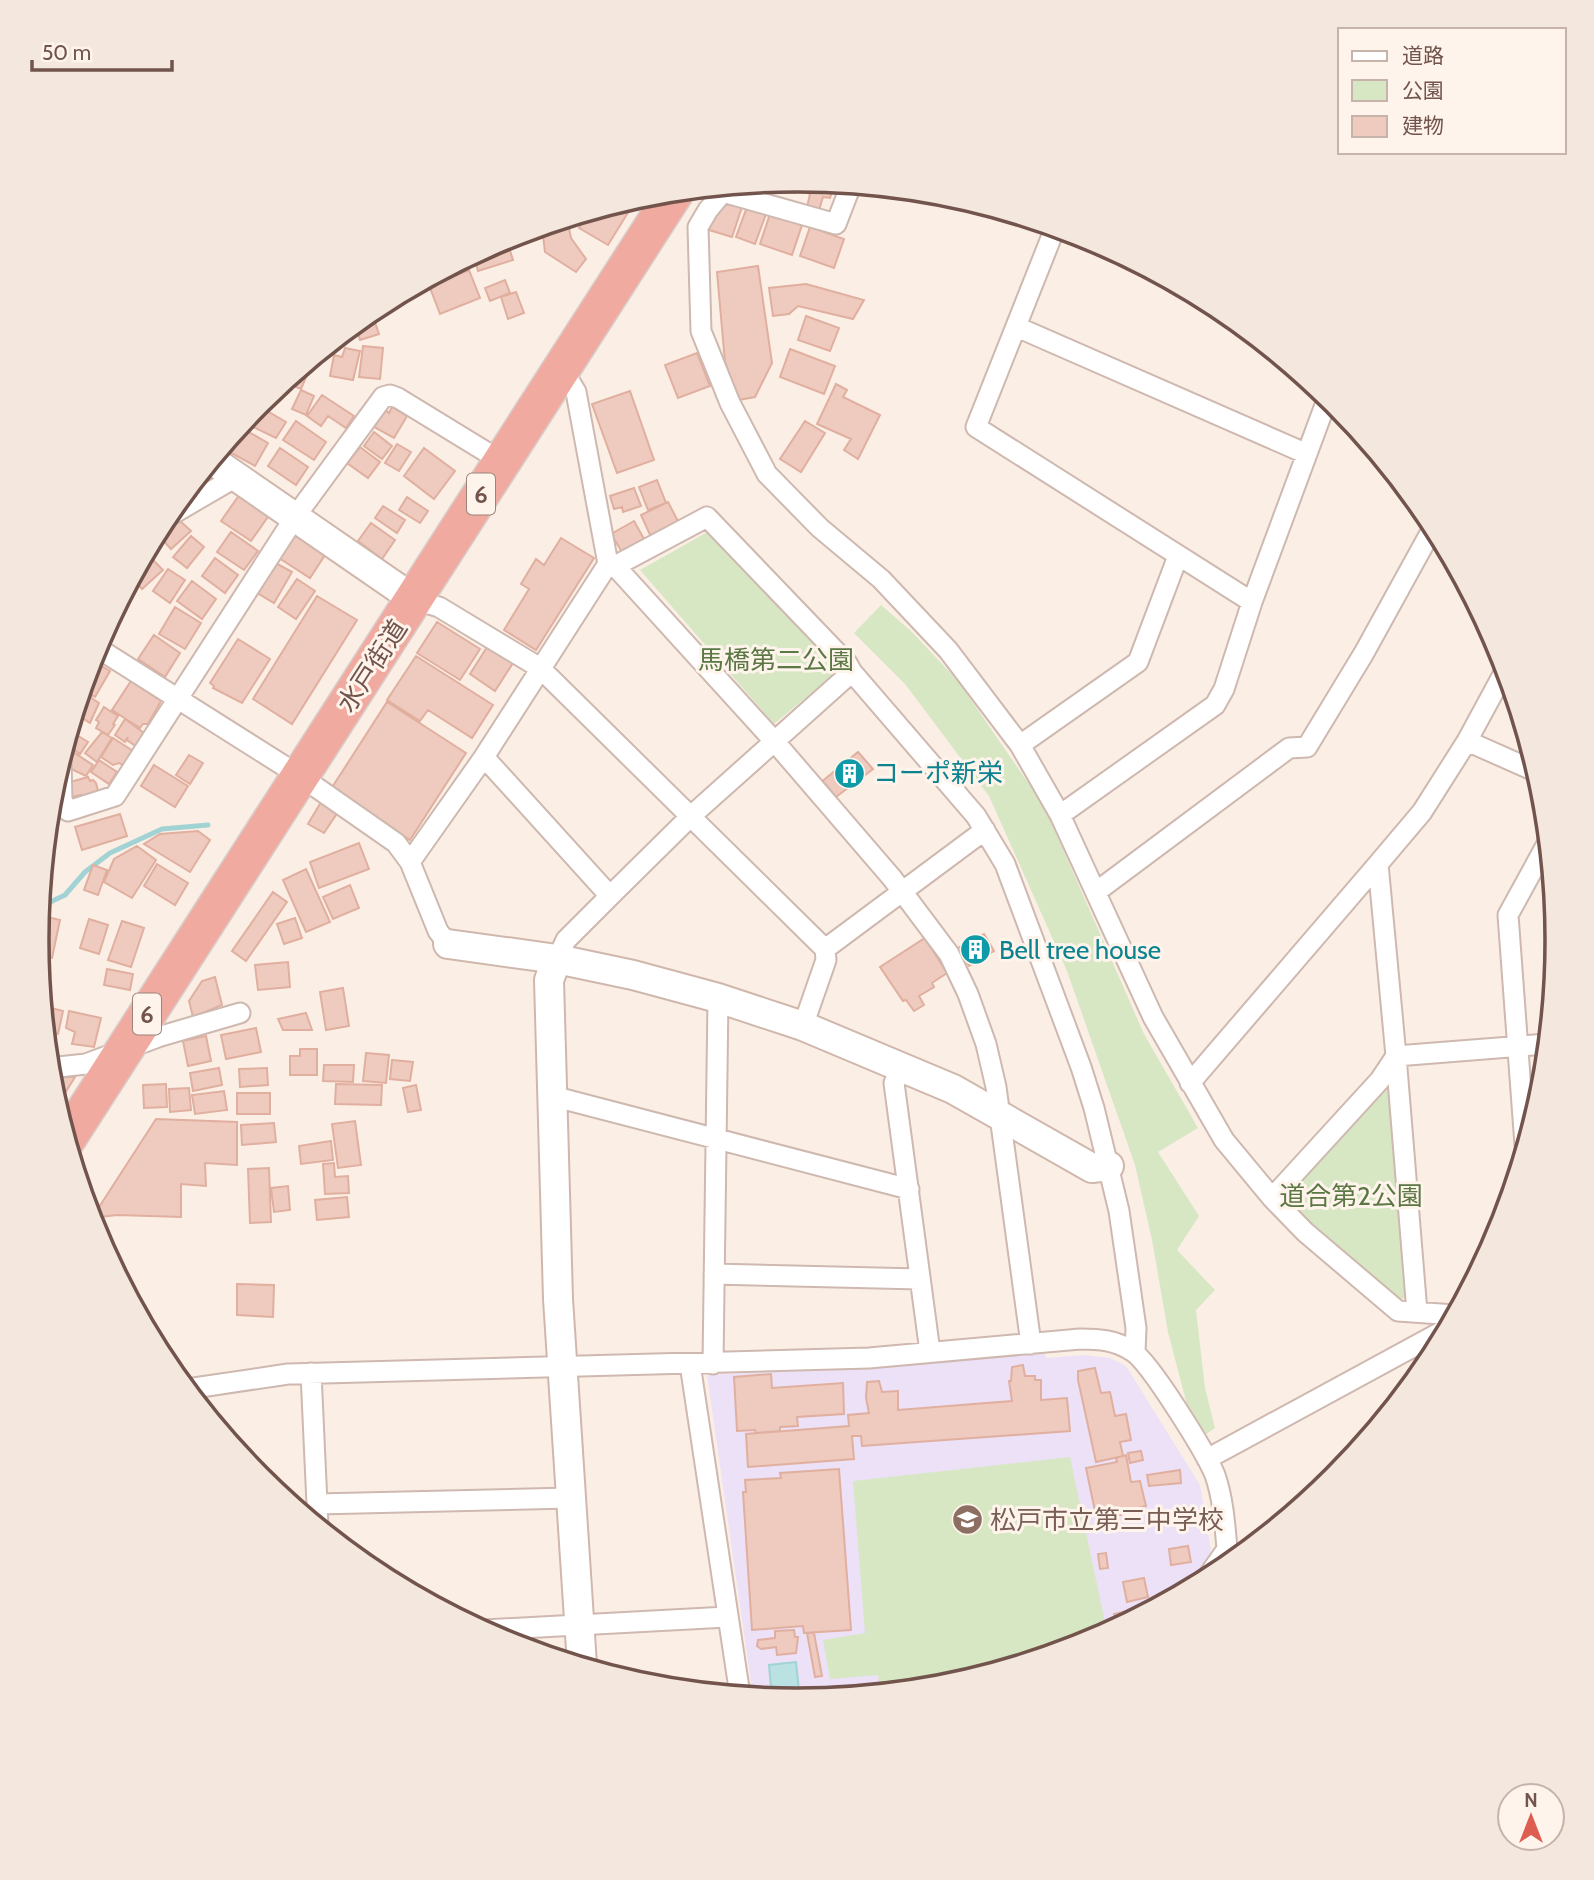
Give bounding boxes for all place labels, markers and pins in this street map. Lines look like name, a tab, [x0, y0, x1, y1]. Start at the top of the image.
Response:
building icon: コーポ新栄	[833, 756, 867, 790]
place label: コーポ新栄	[873, 757, 1003, 789]
building icon: Bell tree house	[959, 933, 993, 967]
place label: Bell tree house	[999, 934, 1161, 966]
school or university icon: 松戸市立第三中学校	[950, 1503, 984, 1537]
place label: 松戸市立第三中学校	[990, 1504, 1224, 1536]

